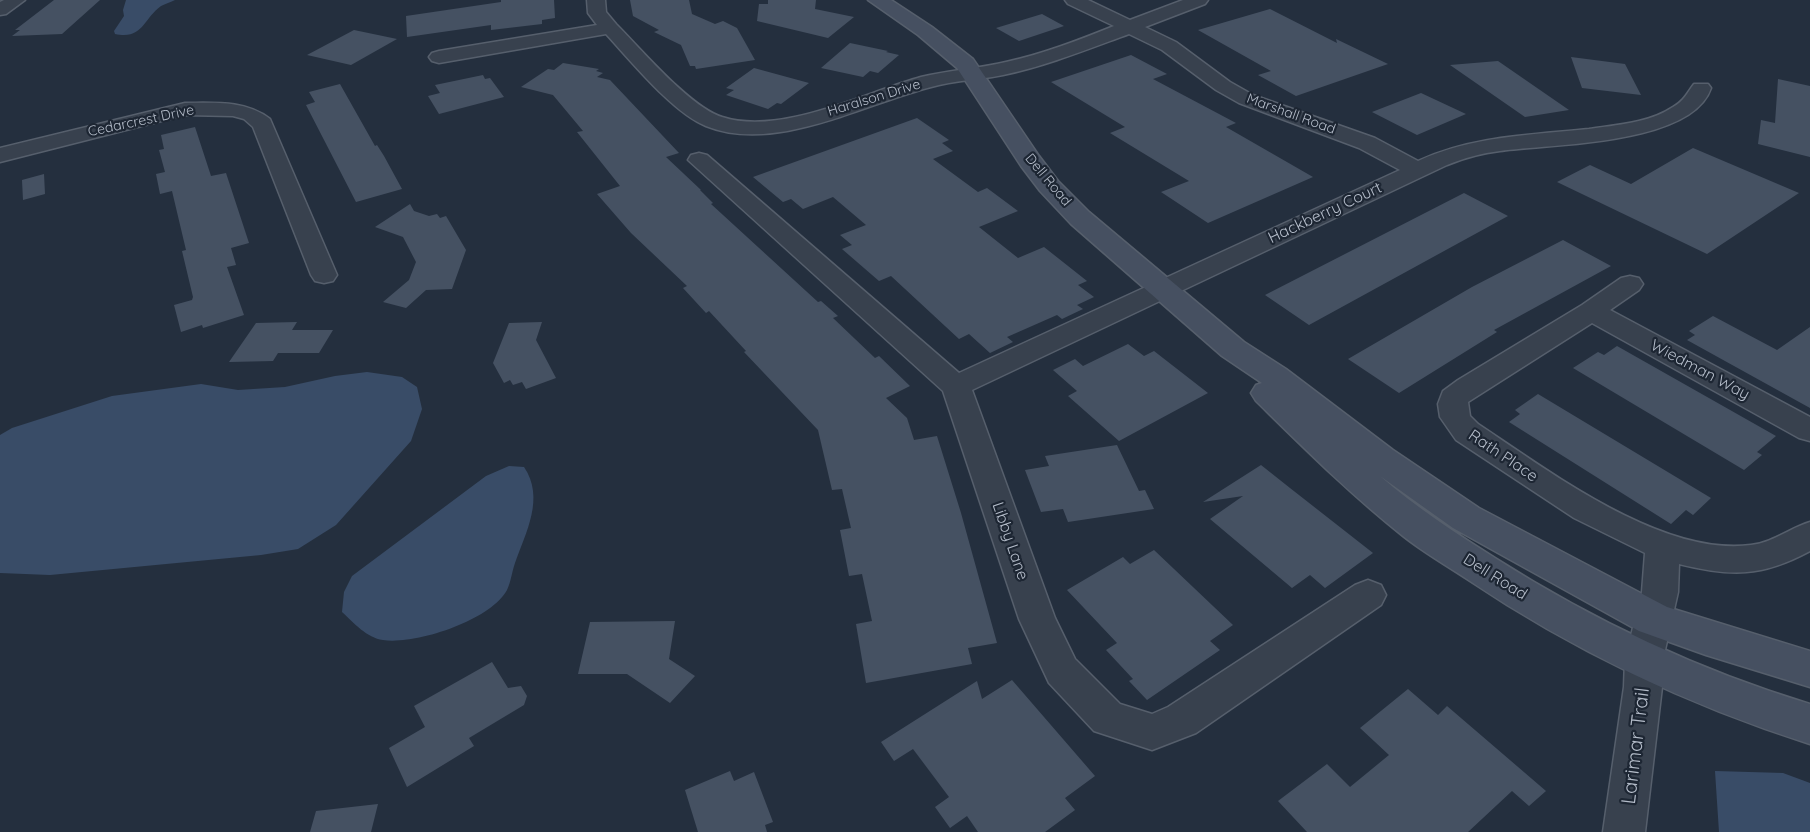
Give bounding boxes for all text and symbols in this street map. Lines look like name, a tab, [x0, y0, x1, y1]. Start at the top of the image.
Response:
street label: Haralson Drive	[826, 76, 922, 120]
street label: Marshall Road	[1244, 90, 1338, 138]
street label: Cedarcrest Drive	[86, 102, 196, 140]
street label: Dell Road	[1021, 150, 1075, 210]
street label: Hackberry Court	[1265, 178, 1385, 248]
street label: Wiedman Way	[1647, 336, 1753, 404]
street label: Rath Place	[1465, 426, 1541, 486]
street label: Libby Lane	[988, 499, 1032, 583]
street label: Dell Road	[1459, 550, 1531, 604]
street label: Larimar Trail	[1617, 686, 1655, 806]

